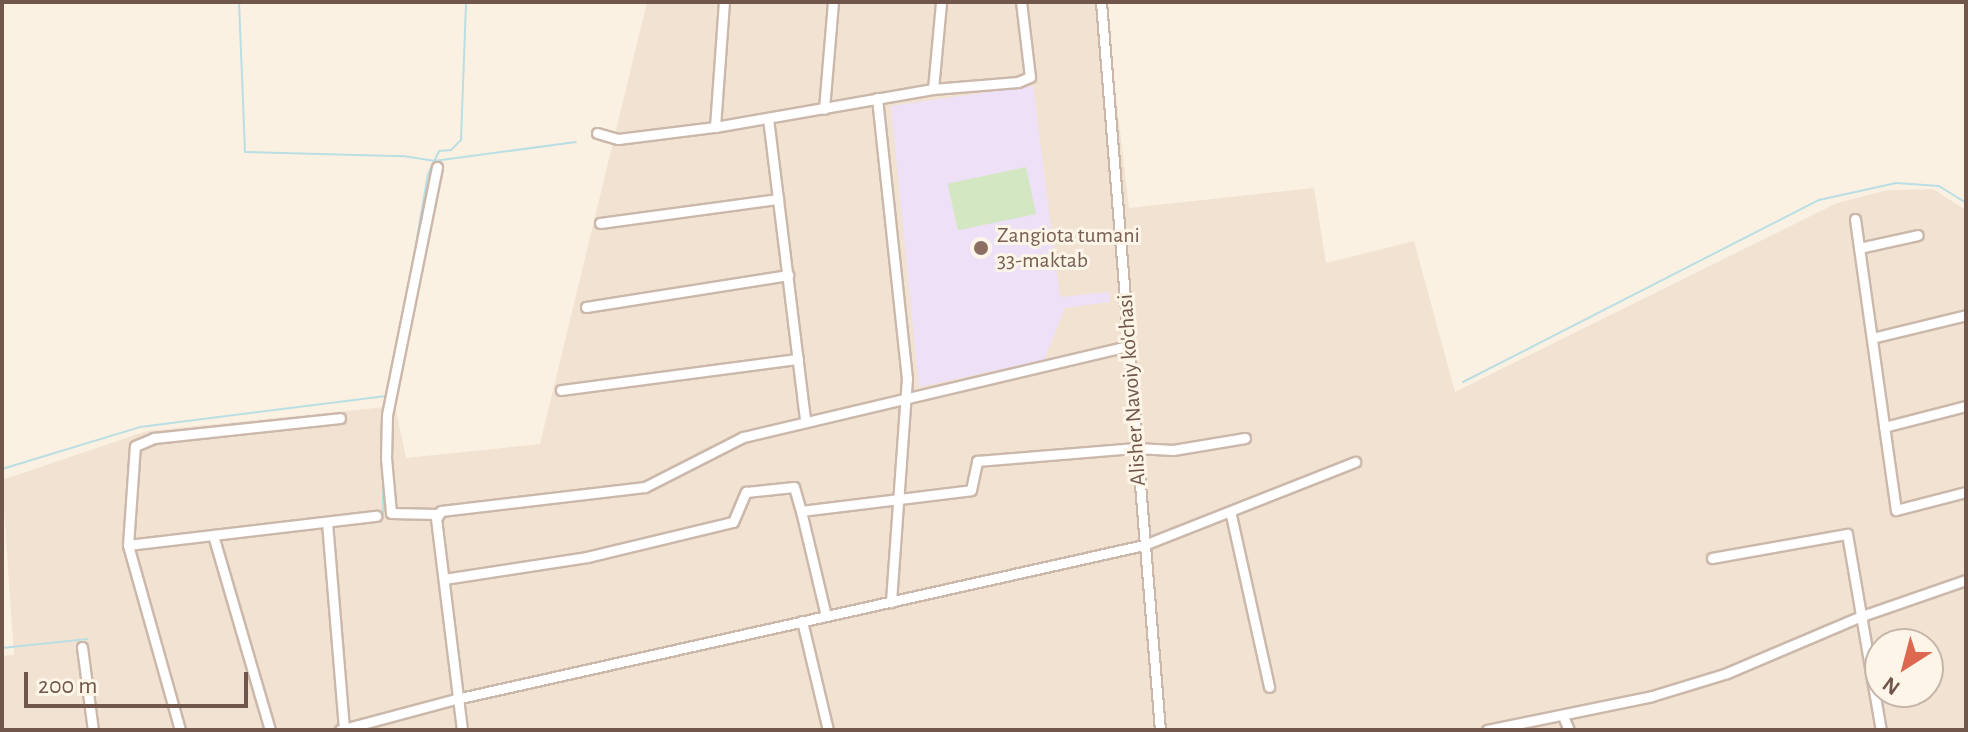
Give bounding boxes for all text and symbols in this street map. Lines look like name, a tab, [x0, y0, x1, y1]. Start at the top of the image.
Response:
place label: Zangiota tumani 33-maktab	[997, 222, 1140, 274]
marker: Zangiota tumani 33-maktab	[972, 239, 990, 257]
street label: Alisher Navoiy ko'chasi	[1112, 293, 1152, 487]
north arrow	[1864, 628, 1944, 708]
scale bar	[28, 656, 252, 706]
text: N	[1878, 672, 1904, 699]
text: 200 m	[38, 674, 97, 698]

